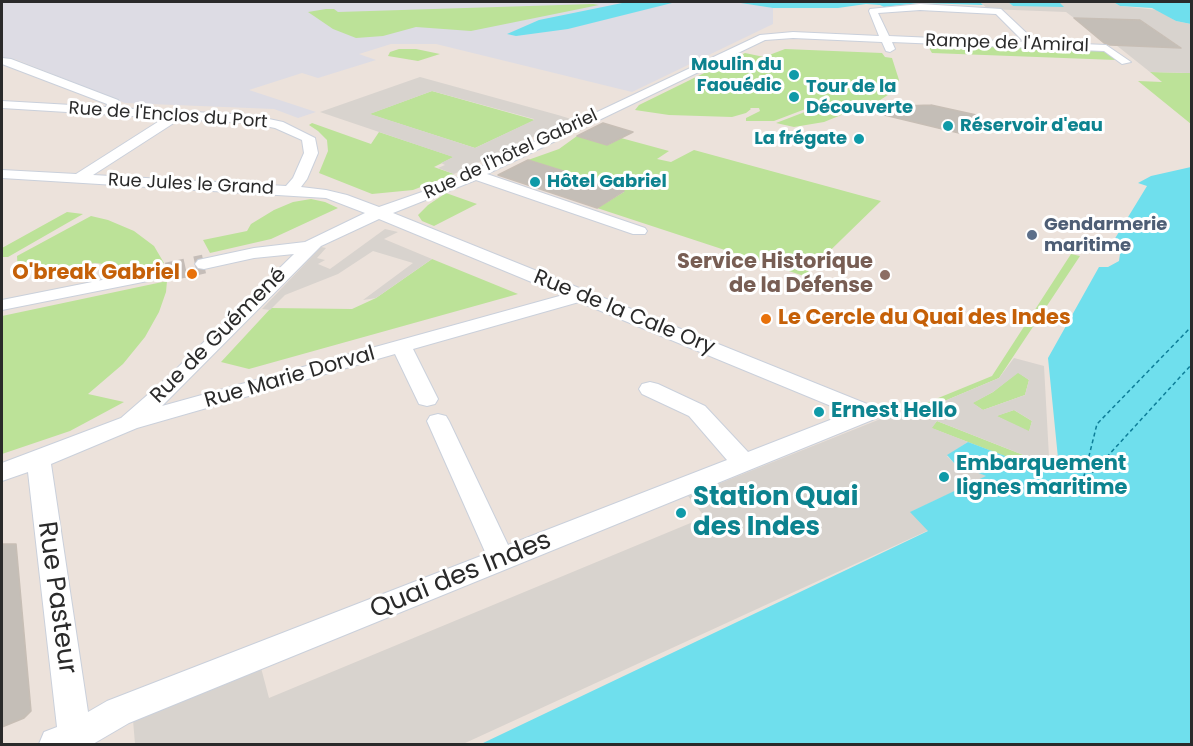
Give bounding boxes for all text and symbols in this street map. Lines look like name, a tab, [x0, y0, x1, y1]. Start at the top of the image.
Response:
street label: Rampe de l'Amiral	[925, 30, 1089, 58]
place label: Moulin du Faouédic	[691, 54, 782, 97]
marker: Moulin du Faouédic	[787, 68, 801, 82]
place label: Tour de la Découverte	[806, 76, 913, 118]
marker: Tour de la Découverte	[787, 90, 801, 104]
street label: Rue de l'Enclos du Port	[68, 98, 268, 134]
street label: Rue de l'hôtel Gabriel	[421, 105, 601, 205]
place label: Réservoir d'eau	[960, 115, 1103, 137]
marker: Réservoir d'eau	[941, 119, 955, 133]
place label: La frégate	[754, 128, 847, 150]
marker: La frégate	[852, 132, 866, 146]
street label: Rue Jules le Grand	[107, 170, 275, 200]
place label: Hôtel Gabriel	[547, 171, 667, 193]
marker: Hôtel Gabriel	[528, 175, 542, 189]
place label: Gendarmerie maritime	[1044, 214, 1167, 256]
marker: Gendarmerie maritime	[1025, 228, 1039, 242]
place label: Service Historique de la Défense	[677, 250, 873, 300]
place label: O'break Gabriel	[12, 261, 180, 287]
street label: Rue de Guémené	[146, 263, 292, 409]
street label: Rue de la Cale Ory	[530, 265, 718, 361]
marker: O'break Gabriel	[185, 267, 199, 281]
marker: Service Historique de la Défense	[878, 268, 892, 282]
place label: Le Cercle du Quai des Indes	[778, 306, 1071, 332]
marker: Le Cercle du Quai des Indes	[759, 312, 773, 326]
street label: Rue Marie Dorval	[202, 342, 378, 414]
place label: Ernest Hello	[831, 399, 957, 425]
marker: Ernest Hello	[812, 405, 826, 419]
place label: Embarquement lignes maritime	[956, 452, 1127, 502]
marker: Embarquement lignes maritime	[937, 470, 951, 484]
place label: Station Quai des Indes	[693, 482, 858, 544]
marker: Station Quai des Indes	[674, 506, 688, 520]
street label: Rue Pasteur	[30, 520, 82, 676]
street label: Quai des Indes	[366, 525, 556, 627]

